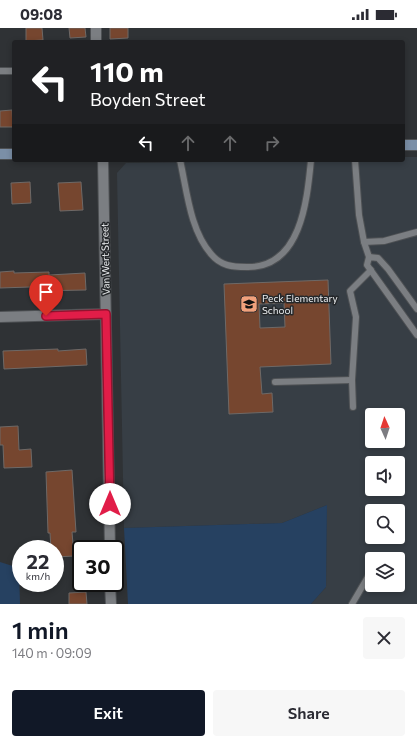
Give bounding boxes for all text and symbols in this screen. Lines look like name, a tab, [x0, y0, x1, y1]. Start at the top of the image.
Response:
text: 09:08	[20, 5, 62, 23]
text: 110 m	[90, 54, 164, 88]
icon: left	[24, 56, 76, 108]
text: Boyden Street	[90, 88, 206, 110]
icon: left	[135, 132, 157, 154]
icon: ahead	[177, 132, 199, 154]
icon: ahead	[219, 132, 241, 154]
icon: right	[261, 132, 283, 154]
street label: Van Wert Street	[98, 223, 112, 295]
pin	[29, 275, 63, 316]
icon: arrive	[35, 281, 57, 303]
place label: Peck Elementary School	[262, 292, 338, 316]
school or university icon: Peck Elementary School	[239, 294, 259, 314]
north arrow	[365, 408, 405, 448]
map controls	[365, 408, 405, 592]
button: sound	[365, 456, 405, 496]
position arrow	[89, 483, 131, 525]
button: search	[365, 504, 405, 544]
speed limit sign: 30	[72, 540, 124, 592]
text: 22	[27, 549, 49, 573]
button: layers	[365, 552, 405, 592]
text: km/h	[26, 570, 50, 582]
text: 1 min	[12, 615, 69, 644]
button: close	[363, 617, 405, 659]
text: 140 m · 09:09	[12, 645, 92, 661]
button: Exit	[12, 690, 205, 736]
button: Share	[213, 690, 405, 736]

